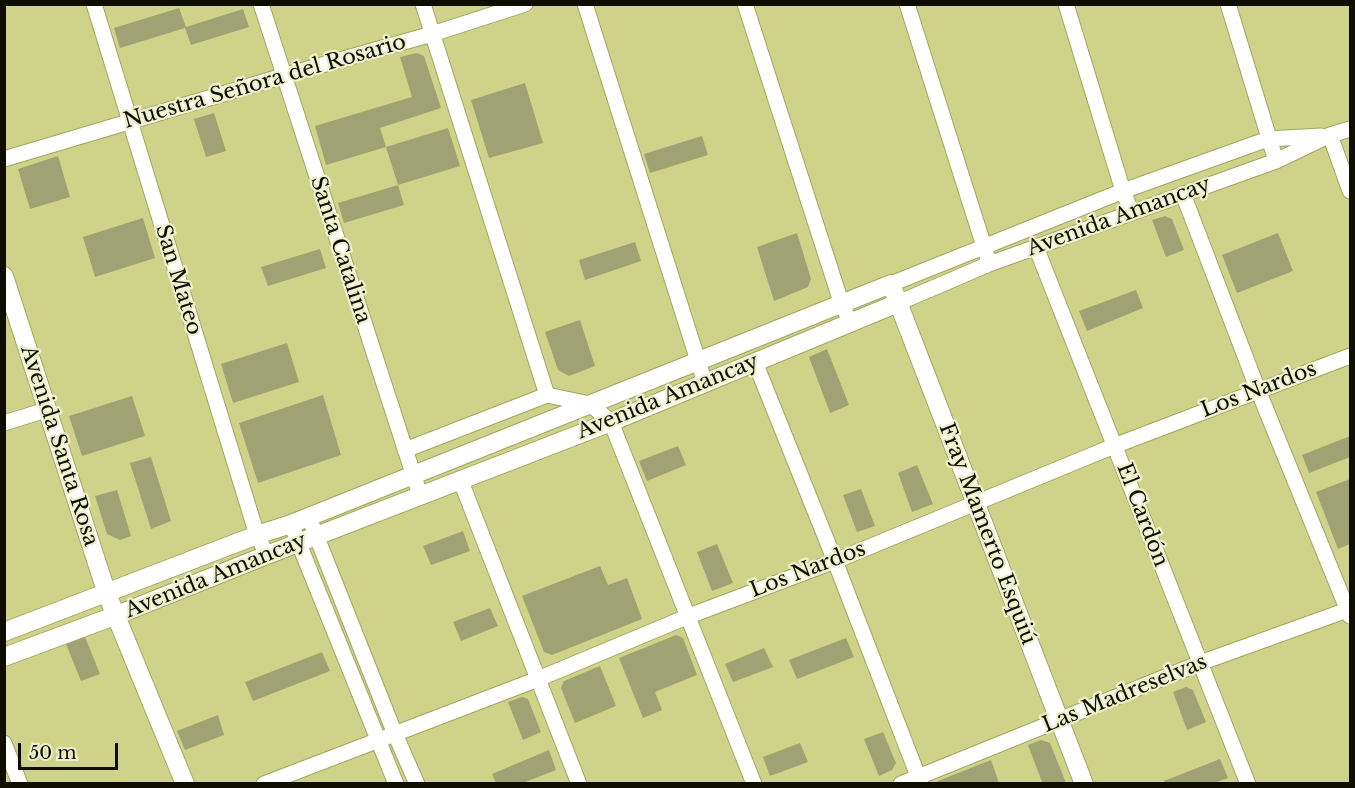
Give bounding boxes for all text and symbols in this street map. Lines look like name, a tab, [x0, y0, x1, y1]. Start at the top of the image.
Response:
street label: Nuestra Señora del Rosario	[121, 30, 409, 134]
street label: Avenida Amancay	[1024, 172, 1214, 262]
street label: Santa Catalina	[304, 173, 376, 327]
street label: San Mateo	[149, 222, 207, 338]
street label: Avenida Santa Rosa	[15, 343, 103, 549]
street label: Avenida Amancay	[574, 349, 762, 445]
street label: Los Nardos	[1198, 356, 1320, 424]
street label: Fray Mamerto Esquiú	[933, 420, 1041, 648]
street label: El Cardón	[1111, 460, 1173, 570]
street label: Avenida Amancay	[122, 528, 310, 624]
street label: Los Nardos	[747, 536, 869, 604]
street label: Las Madreselvas	[1039, 650, 1211, 738]
scale bar	[21, 731, 122, 769]
text: 50 m	[29, 742, 77, 764]

